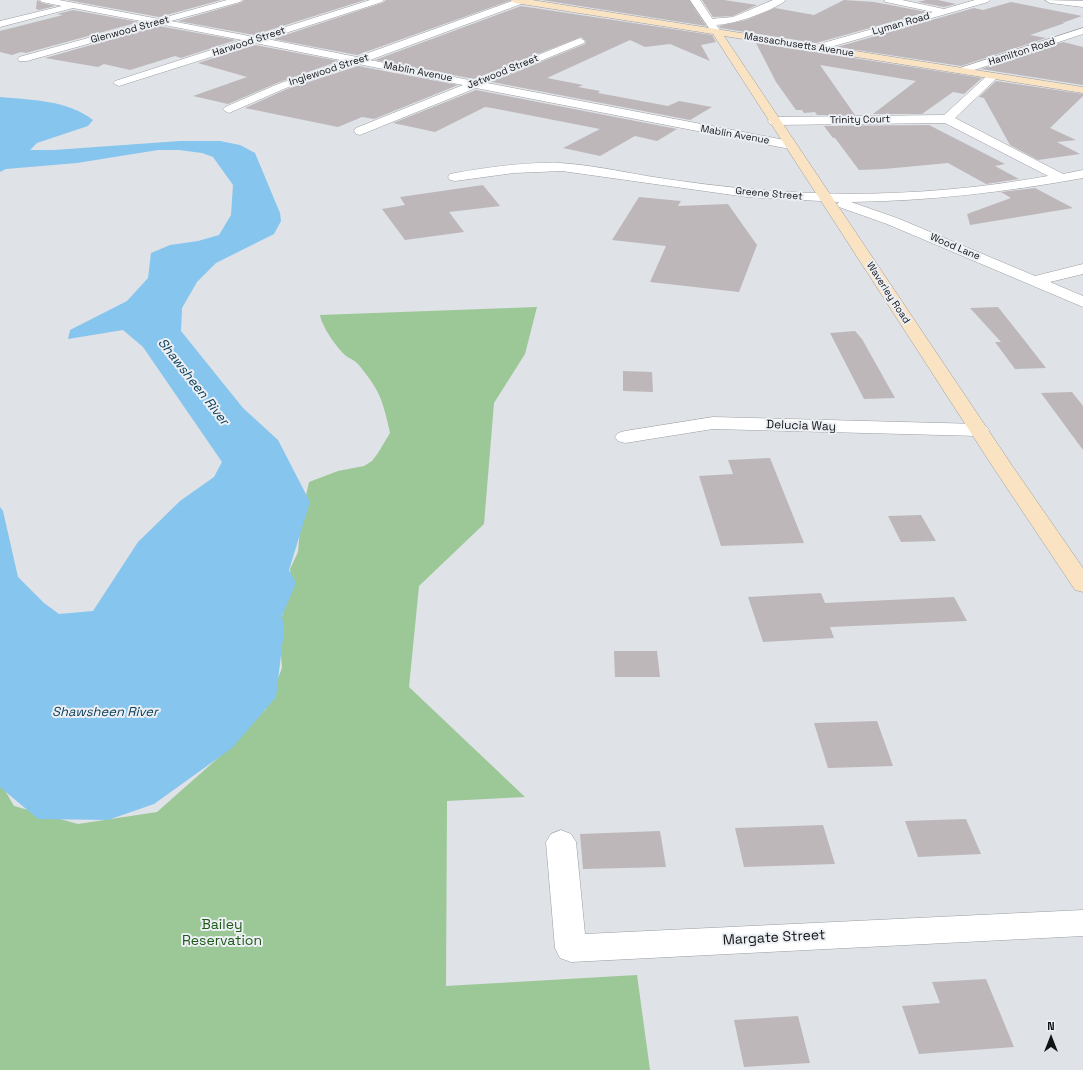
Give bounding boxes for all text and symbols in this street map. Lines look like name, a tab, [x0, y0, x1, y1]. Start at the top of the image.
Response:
street label: Lyman Road	[871, 10, 931, 38]
street label: Glenwood Street	[89, 14, 171, 46]
street label: Harwood Street	[211, 25, 287, 59]
street label: Massachusetts Avenue	[743, 30, 855, 60]
street label: Hamilton Road	[987, 36, 1057, 68]
street label: Inglewood Street	[288, 51, 370, 89]
street label: Jetwood Street	[466, 52, 540, 92]
street label: Mablin Avenue	[383, 59, 453, 85]
street label: Trinity Court	[830, 113, 890, 127]
street label: Mablin Avenue	[700, 123, 770, 147]
street label: Greene Street	[735, 185, 803, 203]
street label: Wood Lane	[928, 231, 982, 263]
street label: Waverley Road	[864, 260, 912, 326]
water label: Shawsheen River	[154, 335, 232, 429]
street label: Delucia Way	[766, 418, 836, 434]
water label: Shawsheen River	[52, 704, 158, 720]
park label: Bailey Reservation	[182, 917, 262, 950]
street label: Margate Street	[722, 927, 826, 949]
north arrow	[1031, 1018, 1071, 1058]
text: N	[1047, 1019, 1055, 1033]

